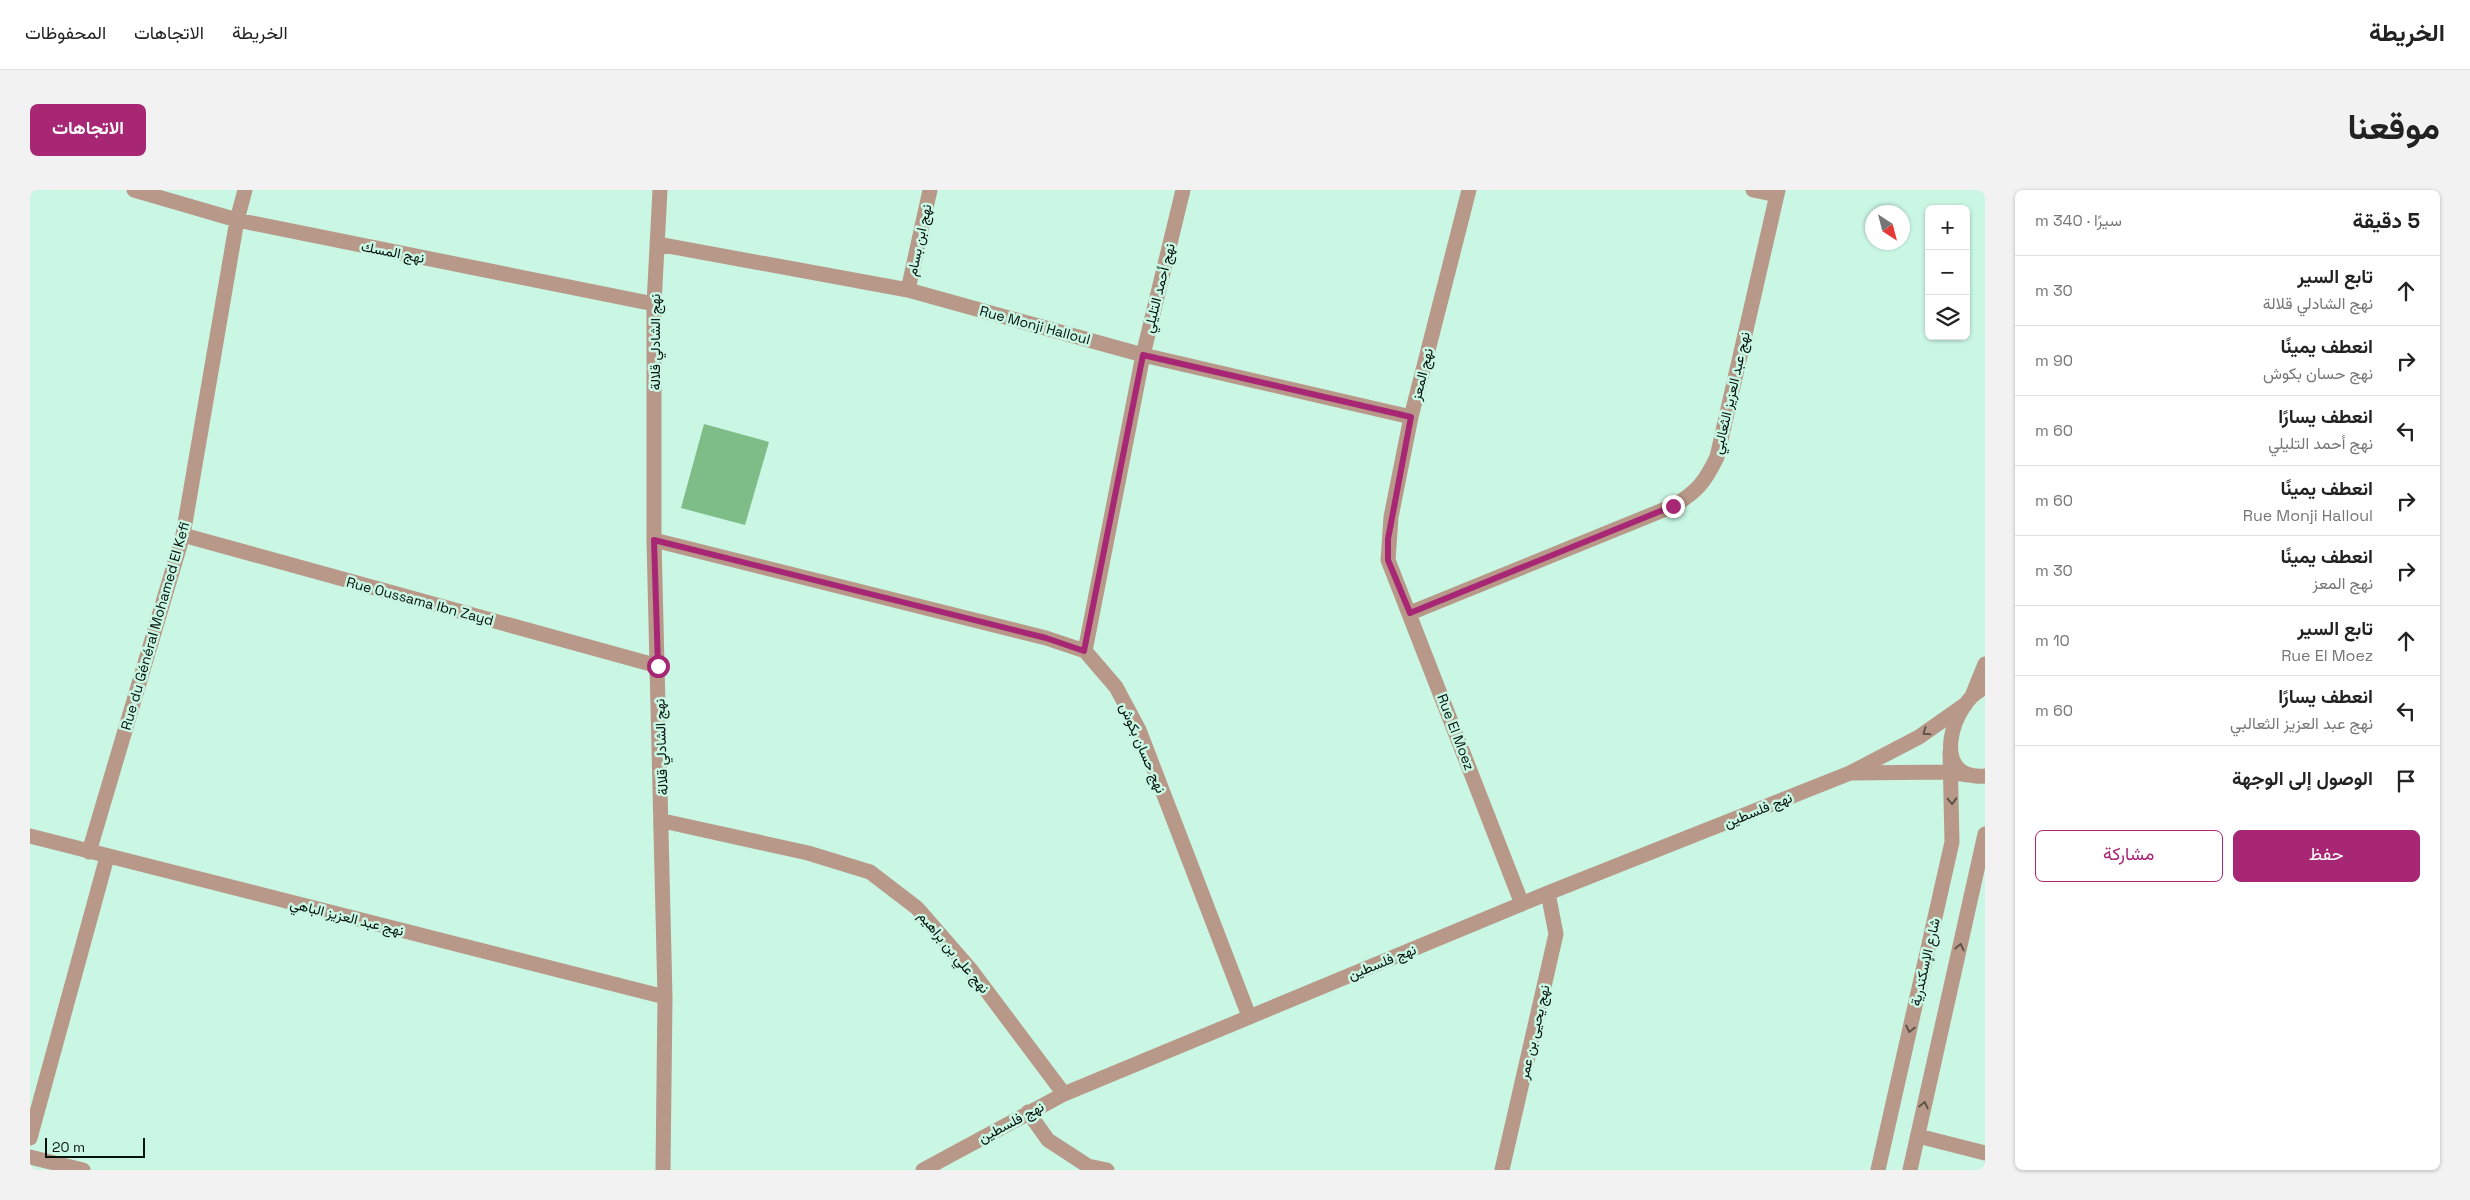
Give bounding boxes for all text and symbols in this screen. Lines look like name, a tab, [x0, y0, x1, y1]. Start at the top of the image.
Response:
text: الخريطة	[2369, 17, 2445, 48]
text: المحفوظات	[25, 21, 106, 44]
text: الاتجاهات	[134, 21, 204, 44]
text: الخريطة	[232, 21, 288, 44]
button: الاتجاهات	[30, 104, 146, 156]
text: موقعنا	[2347, 105, 2440, 149]
street label: نهج ابن بسام	[903, 202, 937, 278]
north arrow	[1865, 205, 1910, 250]
map controls	[1925, 205, 1970, 340]
button: +	[1925, 205, 1970, 250]
text: 5 دقيقة	[2353, 207, 2420, 234]
text: سيرًا · 340 m	[2035, 210, 2122, 231]
street label: نهج المسك	[359, 237, 426, 269]
street label: نهج أحمد التليلي	[1139, 241, 1182, 335]
button: −	[1925, 250, 1970, 295]
text: تابع السير	[2297, 264, 2373, 289]
icon: ahead	[2392, 277, 2420, 305]
text: 30 m	[2035, 280, 2073, 301]
text: نهج الشادلي قلالة	[2263, 293, 2373, 314]
street label: نهج الشادلي قلالة	[646, 294, 667, 390]
button: layers	[1925, 295, 1970, 340]
street label: Rue Monji Halloul	[978, 302, 1092, 348]
street label: نهج عبد العزيز الثعالبي	[1708, 330, 1757, 457]
text: انعطف يمينًا	[2281, 334, 2373, 359]
street label: نهج المعز	[1407, 346, 1439, 403]
icon: right	[2392, 347, 2420, 375]
text: 90 m	[2035, 350, 2073, 371]
text: نهج حسان بكوش	[2263, 363, 2373, 384]
text: انعطف يسارًا	[2278, 404, 2373, 429]
icon: left	[2392, 417, 2420, 445]
text: 60 m	[2035, 420, 2073, 441]
text: نهج أحمد التليلي	[2268, 433, 2373, 454]
text: انعطف يمينًا	[2281, 476, 2373, 501]
icon: right	[2392, 487, 2420, 515]
text: 60 m	[2035, 490, 2073, 511]
route end	[1662, 495, 1685, 518]
text: Rue Monji Halloul	[2243, 505, 2373, 526]
street label: Rue du Général Mohamed El Kefi	[117, 520, 193, 732]
text: انعطف يمينًا	[2281, 544, 2373, 569]
icon: right	[2392, 557, 2420, 585]
text: 30 m	[2035, 560, 2073, 581]
street label: Rue Oussama Ibn Zayd	[344, 573, 496, 629]
text: نهج المعز	[2313, 573, 2373, 594]
text: تابع السير	[2297, 616, 2373, 641]
icon: ahead	[2392, 627, 2420, 655]
text: 10 m	[2035, 630, 2070, 651]
text: Rue El Moez	[2281, 645, 2373, 666]
route start	[647, 655, 670, 678]
text: انعطف يسارًا	[2278, 684, 2373, 709]
street label: Rue El Moez	[1433, 691, 1479, 773]
icon: left	[2392, 697, 2420, 725]
street label: نهج الشادلي قلالة	[650, 698, 675, 796]
street label: نهج حسان بكوش	[1114, 700, 1170, 797]
text: 60 m	[2035, 700, 2073, 721]
text: نهج عبد العزيز الثعالبي	[2230, 713, 2373, 734]
one-way arrow	[1922, 726, 1932, 735]
text: الوصول إلى الوجهة	[2232, 766, 2373, 791]
icon: arrive	[2392, 767, 2420, 795]
street label: نهج فلسطين	[1721, 788, 1795, 834]
one-way arrow	[1946, 797, 1957, 805]
button: مشاركة	[2035, 830, 2223, 882]
button: حفظ	[2233, 830, 2420, 882]
street label: نهج عبد العزيز الباهي	[288, 894, 406, 943]
street label: نهج علي بن براهيم	[912, 907, 994, 999]
street label: شارع الإسكندرية	[1906, 916, 1946, 1008]
street label: نهج فلسطين	[1345, 940, 1419, 986]
one-way arrow	[1954, 942, 1965, 951]
street label: نهج يحيى بن عمر	[1514, 983, 1556, 1082]
one-way arrow	[1905, 1024, 1916, 1033]
street label: نهج فلسطين	[975, 1097, 1048, 1149]
one-way arrow	[1918, 1101, 1929, 1110]
scale bar	[45, 1135, 145, 1158]
text: 20 m	[52, 1138, 85, 1156]

